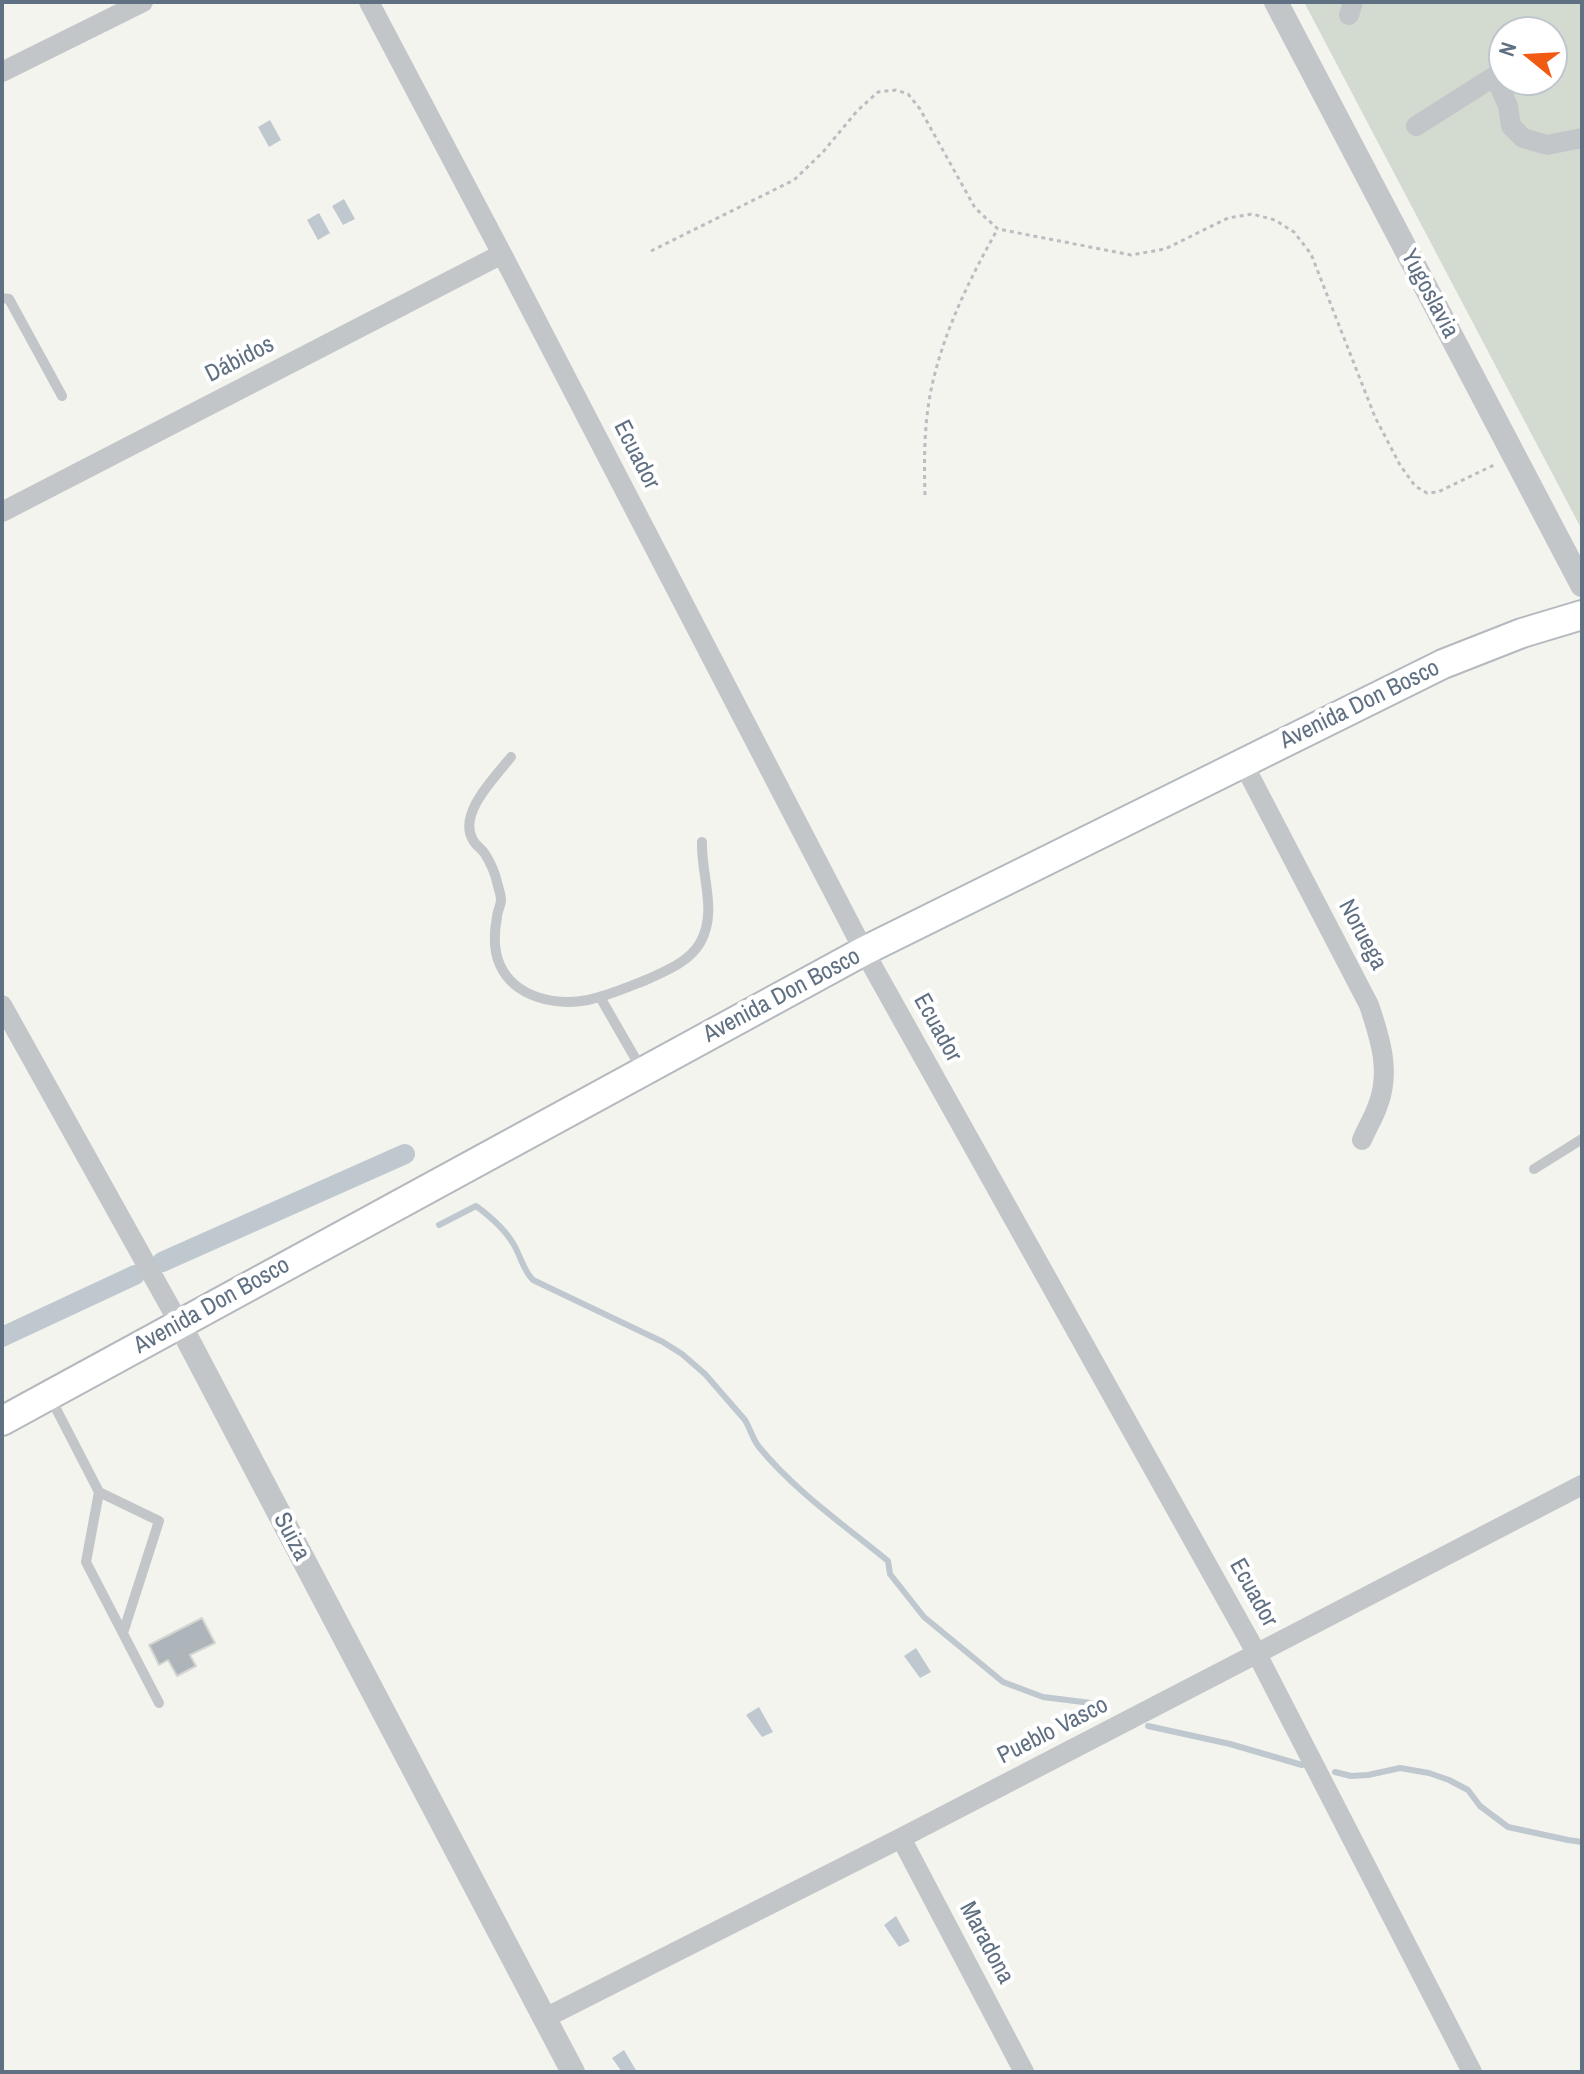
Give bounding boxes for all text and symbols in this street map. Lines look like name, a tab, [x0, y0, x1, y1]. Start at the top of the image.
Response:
north arrow	[1488, 16, 1568, 96]
text: N	[1491, 38, 1523, 60]
street label: Yugoslavia	[1394, 245, 1464, 343]
street label: Dábidos	[201, 331, 279, 389]
street label: Ecuador	[607, 416, 665, 494]
street label: Avenida Don Bosco	[1276, 654, 1444, 756]
street label: Noruega	[1332, 895, 1392, 975]
street label: Avenida Don Bosco	[699, 943, 865, 1049]
street label: Ecuador	[907, 989, 967, 1067]
street label: Avenida Don Bosco	[129, 1251, 295, 1361]
street label: Suiza	[266, 1508, 316, 1566]
street label: Ecuador	[1223, 1554, 1283, 1632]
street label: Pueblo Vasco	[993, 1691, 1113, 1771]
street label: Maradona	[952, 1897, 1020, 1989]

